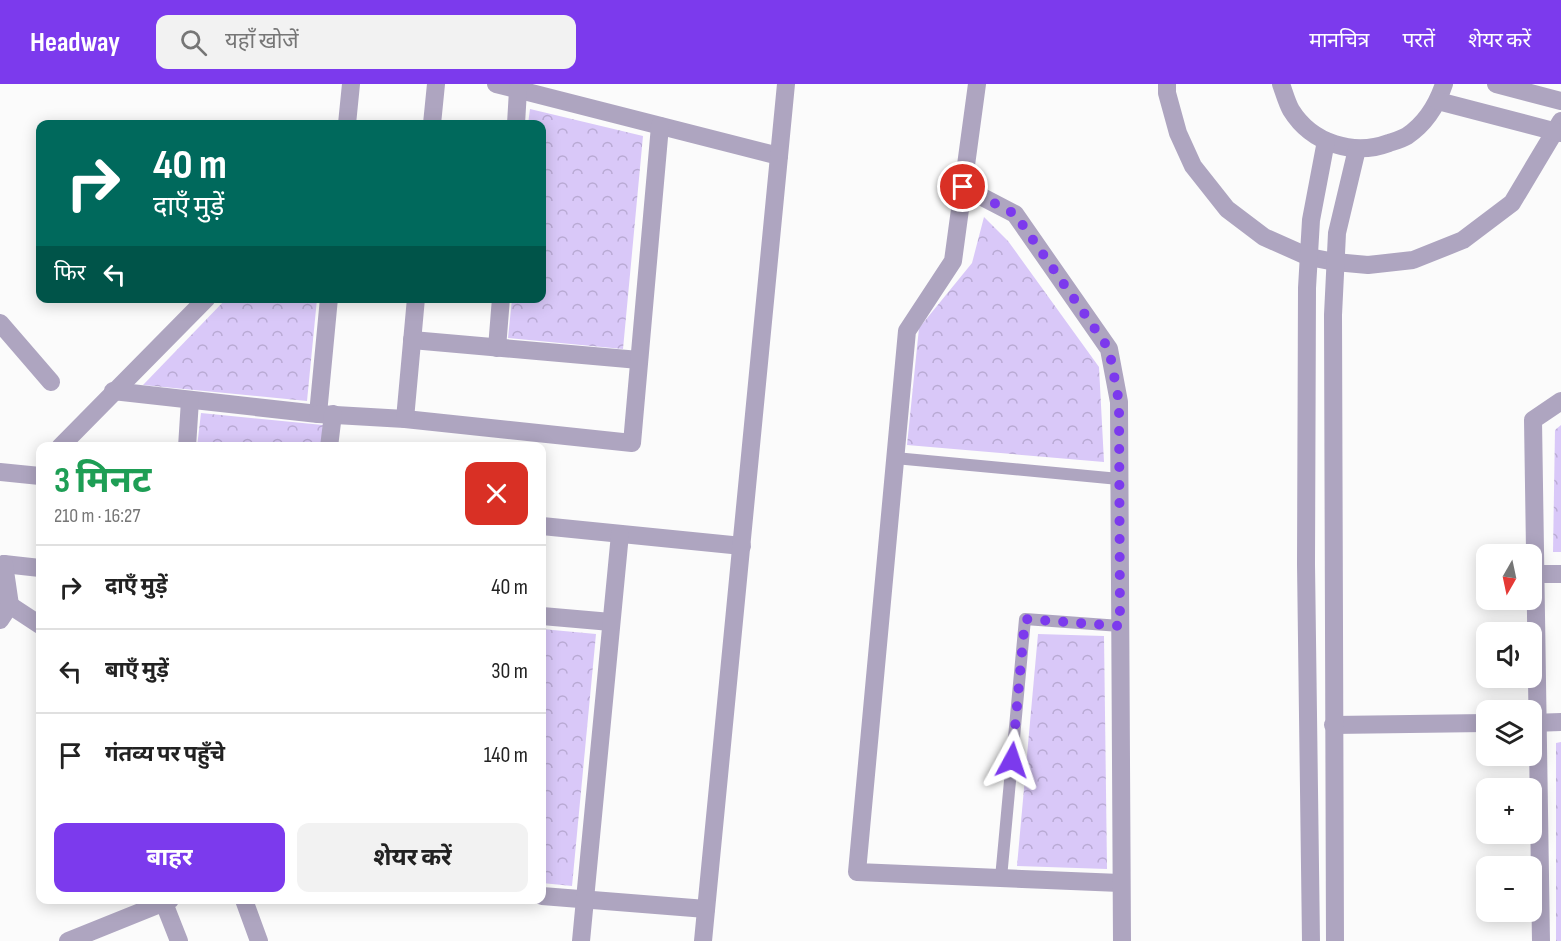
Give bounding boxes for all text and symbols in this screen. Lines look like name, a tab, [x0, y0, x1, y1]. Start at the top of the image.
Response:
search box	[156, 15, 576, 69]
text: Headway	[30, 26, 120, 59]
icon: search	[177, 26, 210, 59]
text: यहाँ खोजें	[225, 28, 299, 55]
text: मानचित्र	[1309, 28, 1369, 53]
text: परतें	[1402, 28, 1435, 53]
text: शेयर करें	[1468, 28, 1531, 53]
text: 40 m	[153, 140, 227, 191]
icon: right	[54, 144, 132, 222]
pin	[937, 161, 988, 212]
icon: arrive	[946, 170, 979, 203]
text: दाएँ मुड़ें	[153, 191, 224, 223]
icon: left	[98, 258, 131, 291]
text: फिर	[54, 260, 86, 287]
text: 3 मिनट	[54, 460, 151, 503]
button: close	[465, 462, 528, 525]
text: 210 m · 16:27	[54, 504, 140, 528]
north arrow	[1476, 544, 1542, 610]
map controls	[1476, 544, 1542, 922]
icon: right	[54, 571, 87, 604]
text: दाएँ मुड़ें	[105, 573, 168, 600]
text: 40 m	[491, 574, 528, 601]
button: sound	[1476, 622, 1542, 688]
icon: left	[54, 655, 87, 688]
text: बाएँ मुड़ें	[105, 657, 169, 684]
text: 30 m	[491, 658, 528, 685]
button: layers	[1476, 700, 1542, 766]
position arrow	[980, 728, 1044, 792]
icon: arrive	[54, 739, 87, 772]
text: गंतव्य पर पहुँचे	[105, 741, 225, 768]
text: 140 m	[484, 742, 528, 769]
button: +	[1476, 778, 1542, 844]
button: बाहर	[54, 823, 285, 892]
button: शेयर करें	[297, 823, 528, 892]
button: −	[1476, 856, 1542, 922]

